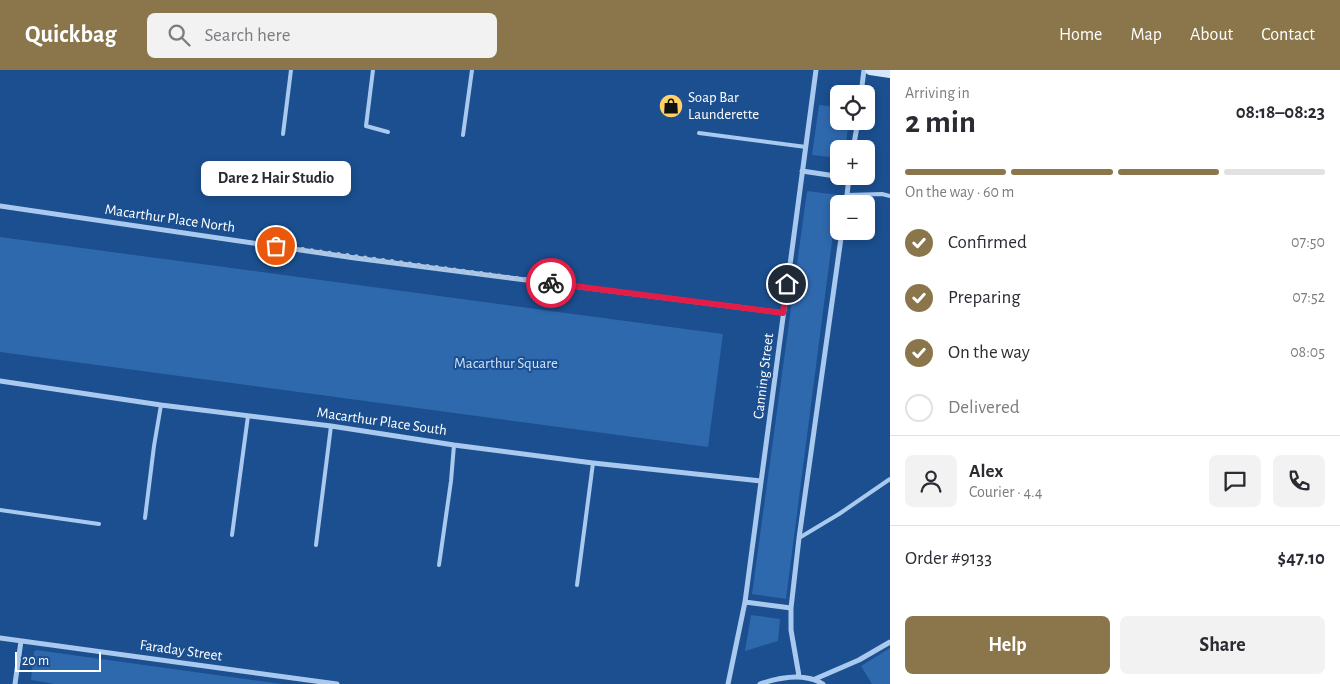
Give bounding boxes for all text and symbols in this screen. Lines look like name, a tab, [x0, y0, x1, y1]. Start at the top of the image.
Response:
search box	[147, 13, 497, 58]
icon: search	[165, 21, 193, 49]
text: Quickbag	[25, 23, 117, 47]
text: Search here	[205, 26, 290, 45]
text: Home	[1059, 26, 1102, 44]
text: Map	[1130, 26, 1162, 44]
text: About	[1190, 26, 1233, 44]
text: Contact	[1261, 26, 1315, 44]
map controls	[830, 85, 875, 240]
button: locate	[830, 85, 875, 130]
text: Arriving in	[905, 85, 970, 101]
place label: Soap Bar Launderette	[688, 90, 759, 122]
shop icon: Soap Bar Launderette	[658, 93, 684, 119]
text: 08:18–08:23	[1236, 103, 1325, 122]
text: 2 min	[905, 106, 976, 138]
button: +	[830, 140, 875, 185]
callout: Dare 2 Hair Studio	[201, 161, 351, 196]
text: Dare 2 Hair Studio	[218, 170, 334, 186]
text: On the way · 60 m	[905, 184, 1014, 200]
button: −	[830, 195, 875, 240]
street label: Macarthur Place North	[104, 202, 236, 235]
pin	[255, 225, 297, 267]
icon: check	[905, 229, 933, 257]
icon: bag	[262, 232, 290, 260]
text: Confirmed	[948, 233, 1027, 252]
text: 07:50	[1291, 234, 1325, 250]
courier	[526, 258, 576, 308]
pin	[766, 263, 808, 305]
icon: bike	[537, 269, 565, 297]
icon: home	[773, 270, 801, 298]
icon: check	[905, 284, 933, 312]
text: Preparing	[948, 288, 1021, 307]
text: 07:52	[1292, 289, 1325, 305]
street label: Canning Street	[751, 332, 776, 420]
icon: check	[905, 339, 933, 367]
text: On the way	[948, 343, 1030, 362]
text: 08:05	[1290, 344, 1325, 360]
park label: Macarthur Square	[454, 356, 558, 371]
text: Delivered	[948, 398, 1020, 417]
street label: Macarthur Place South	[316, 405, 448, 438]
button: person	[905, 455, 957, 507]
button: chat	[1209, 455, 1261, 507]
button: phone	[1273, 455, 1325, 507]
text: Alex	[969, 462, 1003, 481]
text: Courier · 4.4	[969, 484, 1042, 500]
text: Order #9133	[905, 549, 992, 568]
text: $47.10	[1278, 549, 1325, 568]
button: Help	[905, 616, 1110, 674]
button: Share	[1120, 616, 1325, 674]
street label: Faraday Street	[139, 637, 223, 664]
scale bar	[15, 649, 101, 672]
text: 20 m	[22, 654, 49, 668]

